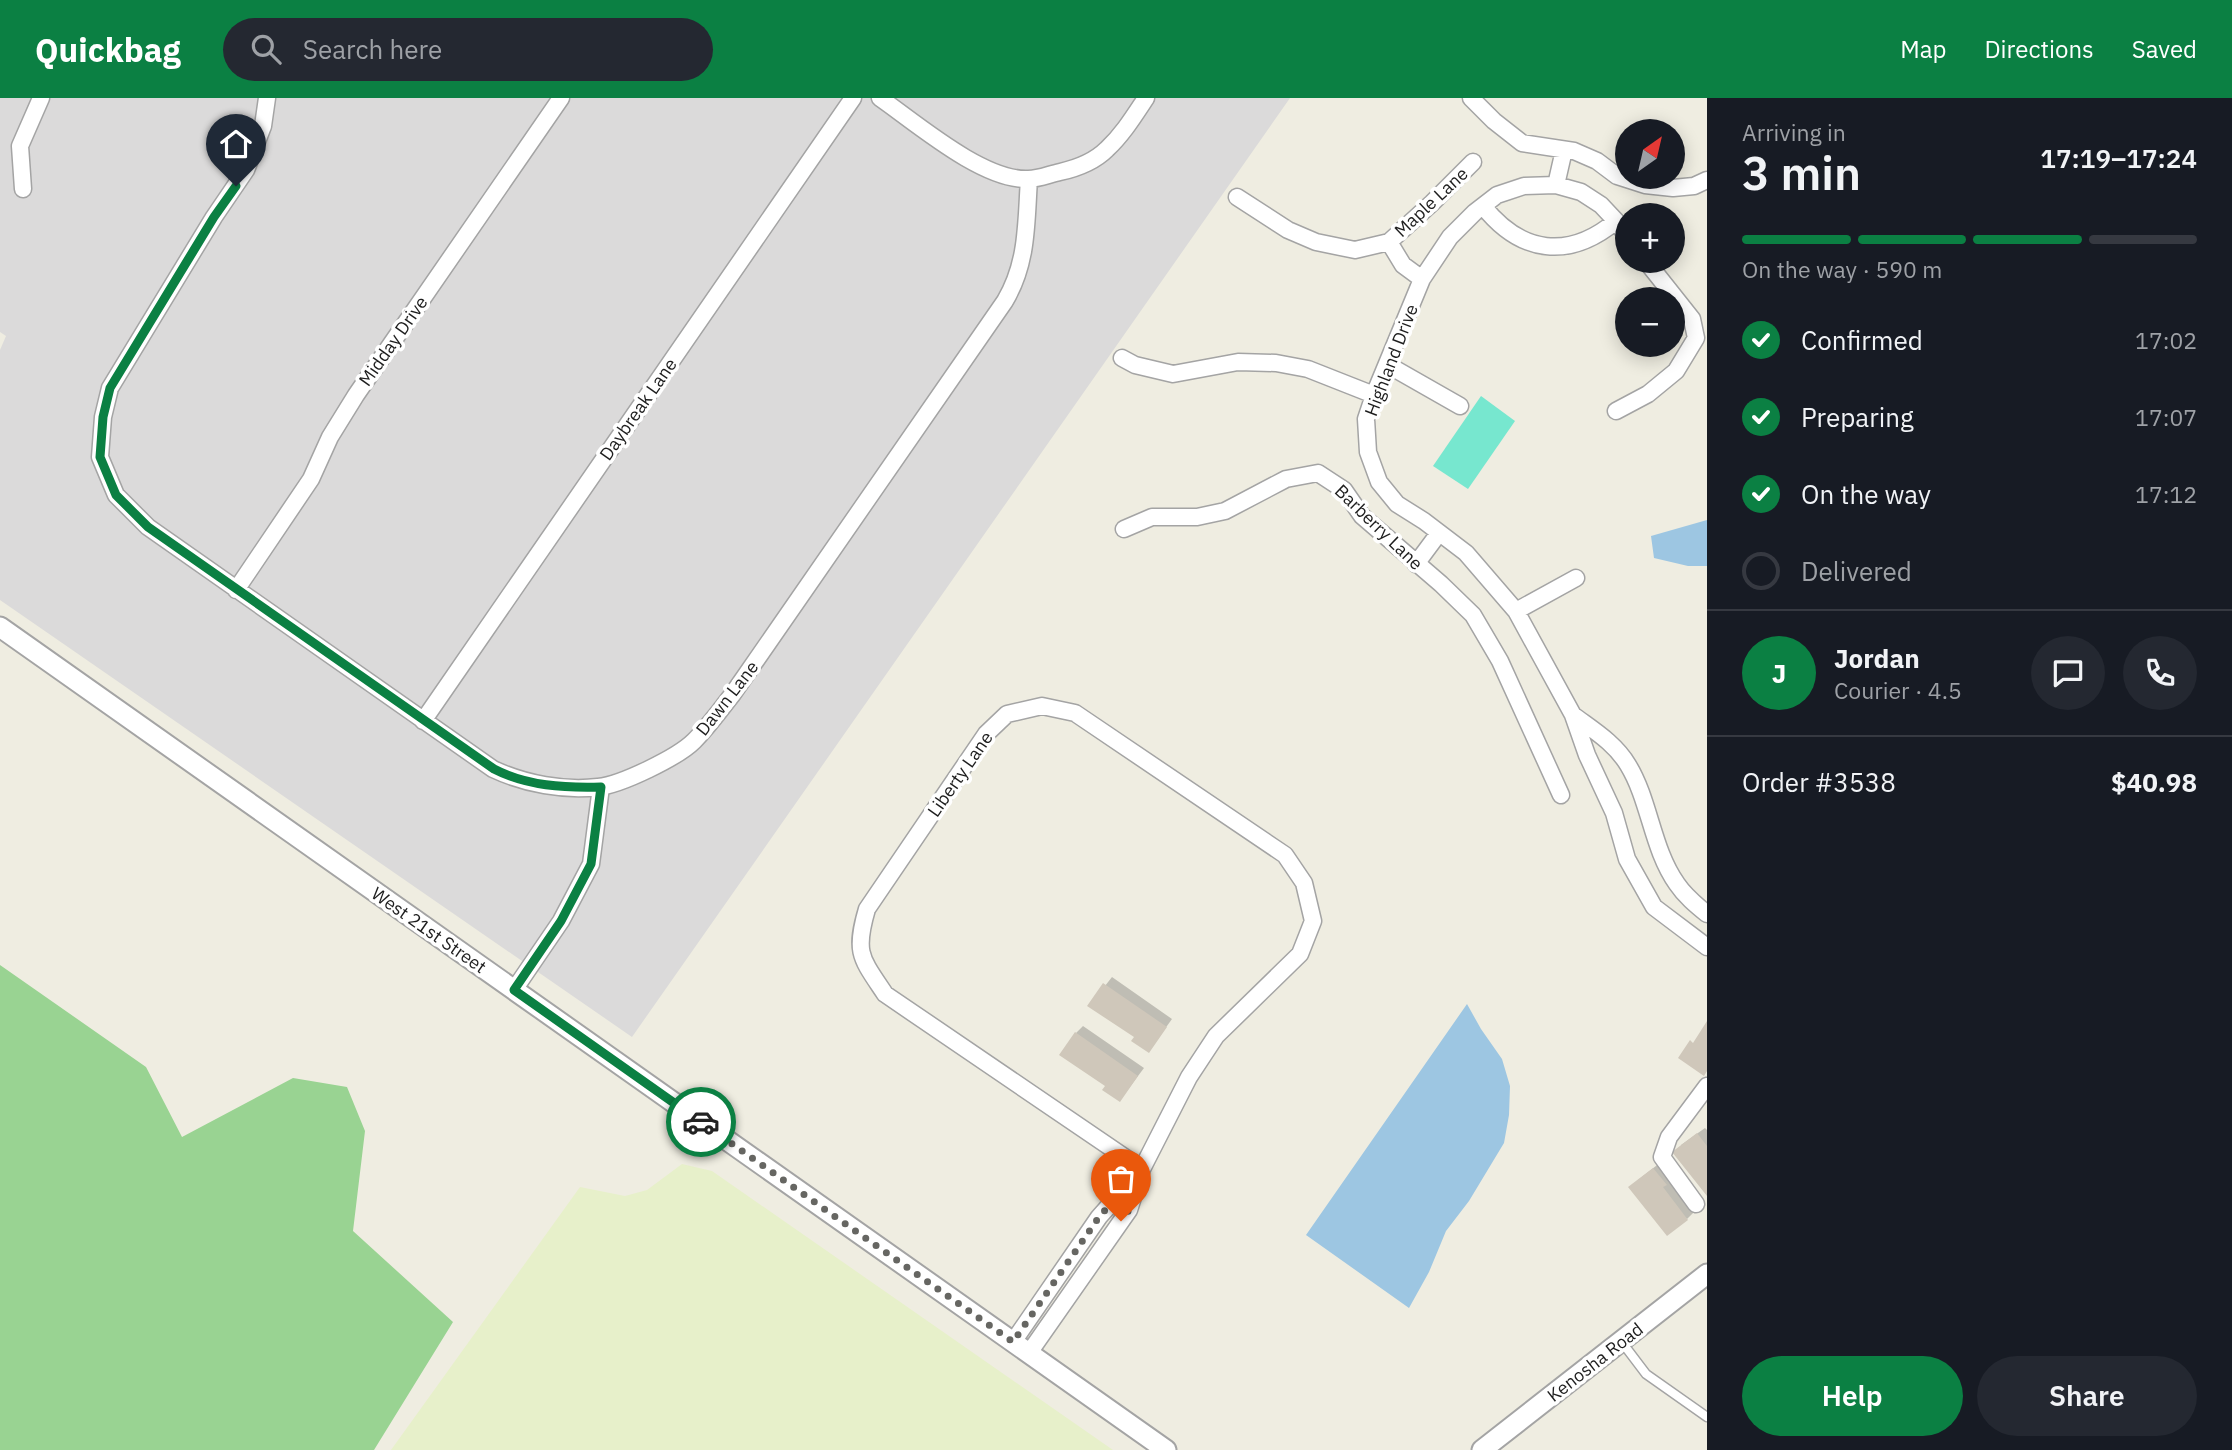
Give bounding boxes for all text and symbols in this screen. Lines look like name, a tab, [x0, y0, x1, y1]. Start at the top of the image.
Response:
search box	[223, 18, 713, 81]
text: Quickbag	[35, 28, 181, 71]
icon: search	[247, 30, 285, 68]
text: Search here	[303, 32, 442, 66]
text: Map	[1900, 33, 1946, 65]
text: Directions	[1984, 33, 2094, 65]
text: Saved	[2132, 33, 2197, 65]
pin	[206, 114, 266, 186]
text: Arriving in	[1742, 117, 1846, 147]
north arrow	[1615, 119, 1685, 189]
map controls	[1615, 119, 1685, 357]
icon: home	[217, 125, 255, 163]
text: 17:19–17:24	[2040, 141, 2197, 175]
text: 3 min	[1742, 143, 1861, 203]
street label: Maple Lane	[1389, 162, 1473, 242]
button: +	[1615, 203, 1685, 273]
text: On the way · 590 m	[1742, 254, 1942, 284]
button: −	[1615, 287, 1685, 357]
street label: Midday Drive	[354, 291, 432, 390]
street label: Highland Drive	[1359, 301, 1423, 419]
icon: check	[1742, 321, 1780, 359]
text: Confirmed	[1801, 323, 1923, 357]
text: 17:02	[2135, 325, 2197, 355]
street label: Daybreak Lane	[594, 353, 682, 465]
icon: check	[1742, 398, 1780, 436]
text: Preparing	[1801, 400, 1914, 434]
text: 17:07	[2135, 402, 2197, 432]
icon: check	[1742, 475, 1780, 513]
text: On the way	[1801, 477, 1931, 511]
street label: Barberry Lane	[1330, 479, 1428, 575]
text: 17:12	[2135, 479, 2197, 509]
text: Delivered	[1801, 554, 1912, 588]
button: chat	[2031, 636, 2105, 710]
button: phone	[2123, 636, 2197, 710]
text: Jordan	[1834, 641, 1920, 675]
street label: Dawn Lane	[691, 656, 763, 740]
text: J	[1772, 656, 1786, 690]
text: Courier · 4.5	[1834, 675, 1962, 705]
street label: Liberty Lane	[922, 727, 998, 821]
text: Order #3538	[1742, 765, 1896, 799]
text: $40.98	[2111, 765, 2197, 799]
street label: West 21st Street	[367, 882, 491, 978]
courier	[666, 1087, 736, 1157]
icon: car	[682, 1103, 720, 1141]
pin	[1091, 1149, 1151, 1221]
icon: bag	[1102, 1160, 1140, 1198]
street label: Kenosha Road	[1542, 1317, 1648, 1407]
button: Help	[1742, 1356, 1963, 1436]
button: Share	[1977, 1356, 2197, 1436]

